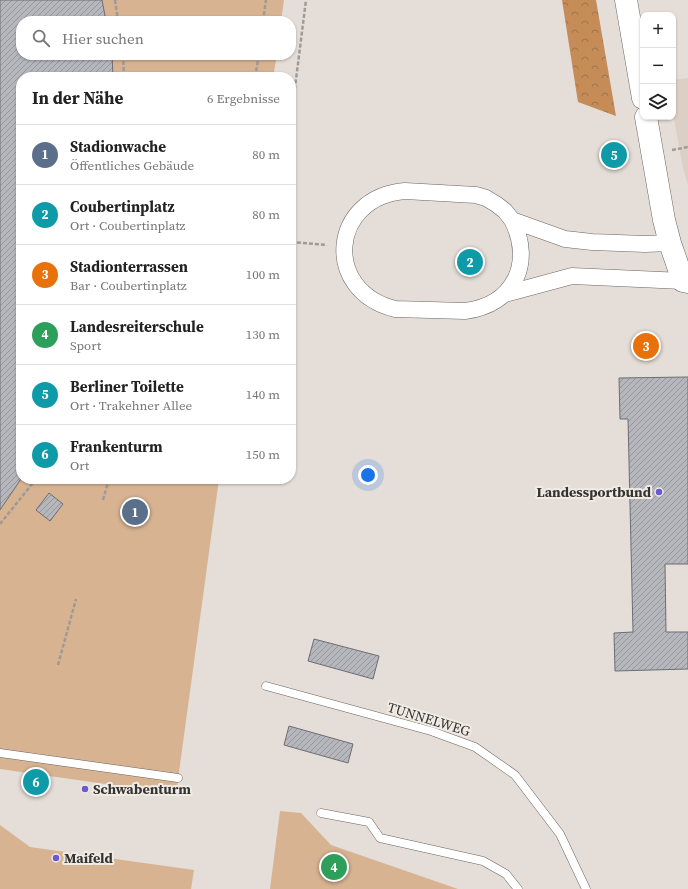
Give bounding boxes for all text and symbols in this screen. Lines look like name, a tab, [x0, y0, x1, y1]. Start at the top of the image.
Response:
map controls	[640, 12, 676, 120]
button: +	[640, 12, 676, 48]
search box	[16, 16, 296, 60]
icon: search	[30, 27, 52, 49]
text: Hier suchen	[62, 28, 144, 49]
button: −	[640, 48, 676, 84]
button: layers	[640, 84, 676, 120]
text: In der Nähe	[32, 86, 123, 110]
text: 6 Ergebnisse	[207, 90, 280, 107]
text: Stadionwache	[70, 136, 166, 157]
pin: 5	[601, 140, 627, 170]
text: 1	[41, 146, 49, 163]
text: 80 m	[252, 146, 280, 163]
text: Öffentliches Gebäude	[70, 157, 194, 174]
text: Coubertinplatz	[70, 196, 174, 217]
text: 2	[41, 206, 49, 223]
text: 80 m	[252, 206, 280, 223]
text: Ort · Coubertinplatz	[70, 217, 186, 234]
pin: 2	[457, 247, 483, 277]
text: Stadionterrassen	[70, 256, 188, 277]
text: 3	[41, 266, 49, 283]
text: 100 m	[246, 266, 280, 283]
text: Bar · Coubertinplatz	[70, 277, 187, 294]
text: Landesreiterschule	[70, 316, 204, 337]
text: 4	[41, 326, 49, 343]
text: 130 m	[246, 326, 280, 343]
pin: 3	[633, 331, 659, 361]
text: Sport	[70, 337, 101, 354]
text: Berliner Toilette	[70, 376, 184, 397]
text: 5	[41, 386, 49, 403]
text: 140 m	[246, 386, 280, 403]
text: Ort · Trakehner Allee	[70, 397, 192, 414]
text: Frankenturm	[70, 436, 163, 457]
text: 6	[41, 446, 49, 463]
text: 150 m	[246, 446, 280, 463]
text: Ort	[70, 457, 89, 474]
your location	[358, 465, 378, 485]
place label: Landessportbund	[537, 482, 652, 502]
marker: Landessportbund	[654, 487, 664, 497]
pin: 1	[122, 497, 148, 527]
street label: TUNNELWEG	[385, 697, 473, 741]
pin: 6	[23, 767, 49, 797]
place label: Schwabenturm	[93, 779, 191, 799]
marker: Schwabenturm	[80, 784, 90, 794]
place label: Maifeld	[64, 848, 114, 868]
pin: 4	[321, 852, 347, 882]
marker: Maifeld	[51, 853, 61, 863]

